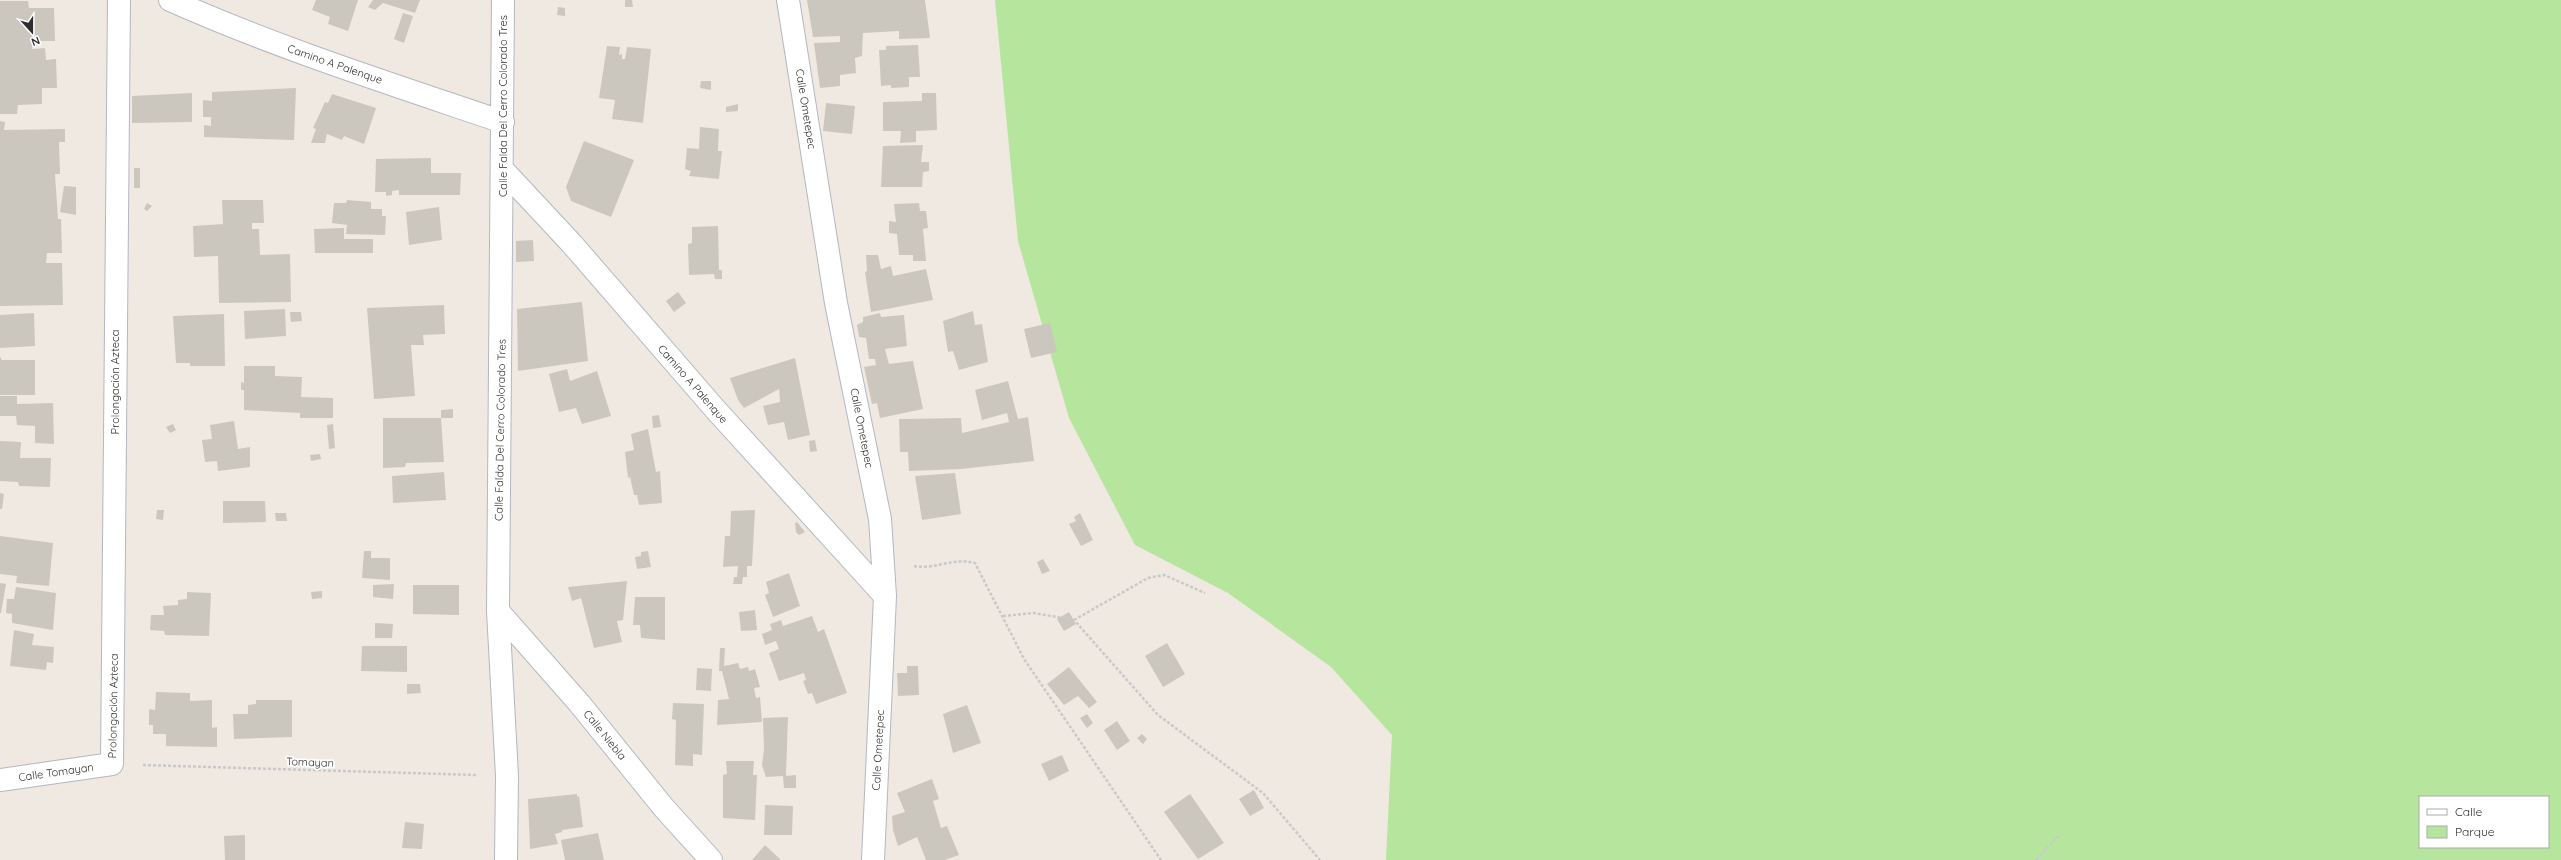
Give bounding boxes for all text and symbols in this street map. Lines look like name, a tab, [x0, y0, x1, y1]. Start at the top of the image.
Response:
north arrow	[12, 12, 52, 52]
street label: Calle Falda Del Cerro Colorado Tres	[496, 15, 510, 197]
text: N	[29, 33, 42, 49]
street label: Camino A Palenque	[286, 41, 384, 87]
street label: Calle Ometepec	[793, 68, 819, 150]
street label: Prolongación Azteca	[108, 330, 122, 434]
street label: Calle Falda Del Cerro Colorado Tres	[491, 339, 509, 521]
street label: Camino A Palenque	[655, 342, 731, 426]
street label: Calle Ometepec	[847, 387, 877, 469]
street label: Prolongación Azteca	[105, 653, 121, 759]
street label: Calle Niebla	[581, 707, 629, 763]
street label: Calle Ometepec	[869, 709, 887, 791]
street label: Tomayan	[286, 754, 334, 770]
street label: Calle Tomayan	[17, 760, 95, 784]
legend	[2419, 796, 2549, 848]
text: Calle	[2455, 804, 2483, 819]
text: Parque	[2455, 824, 2495, 839]

